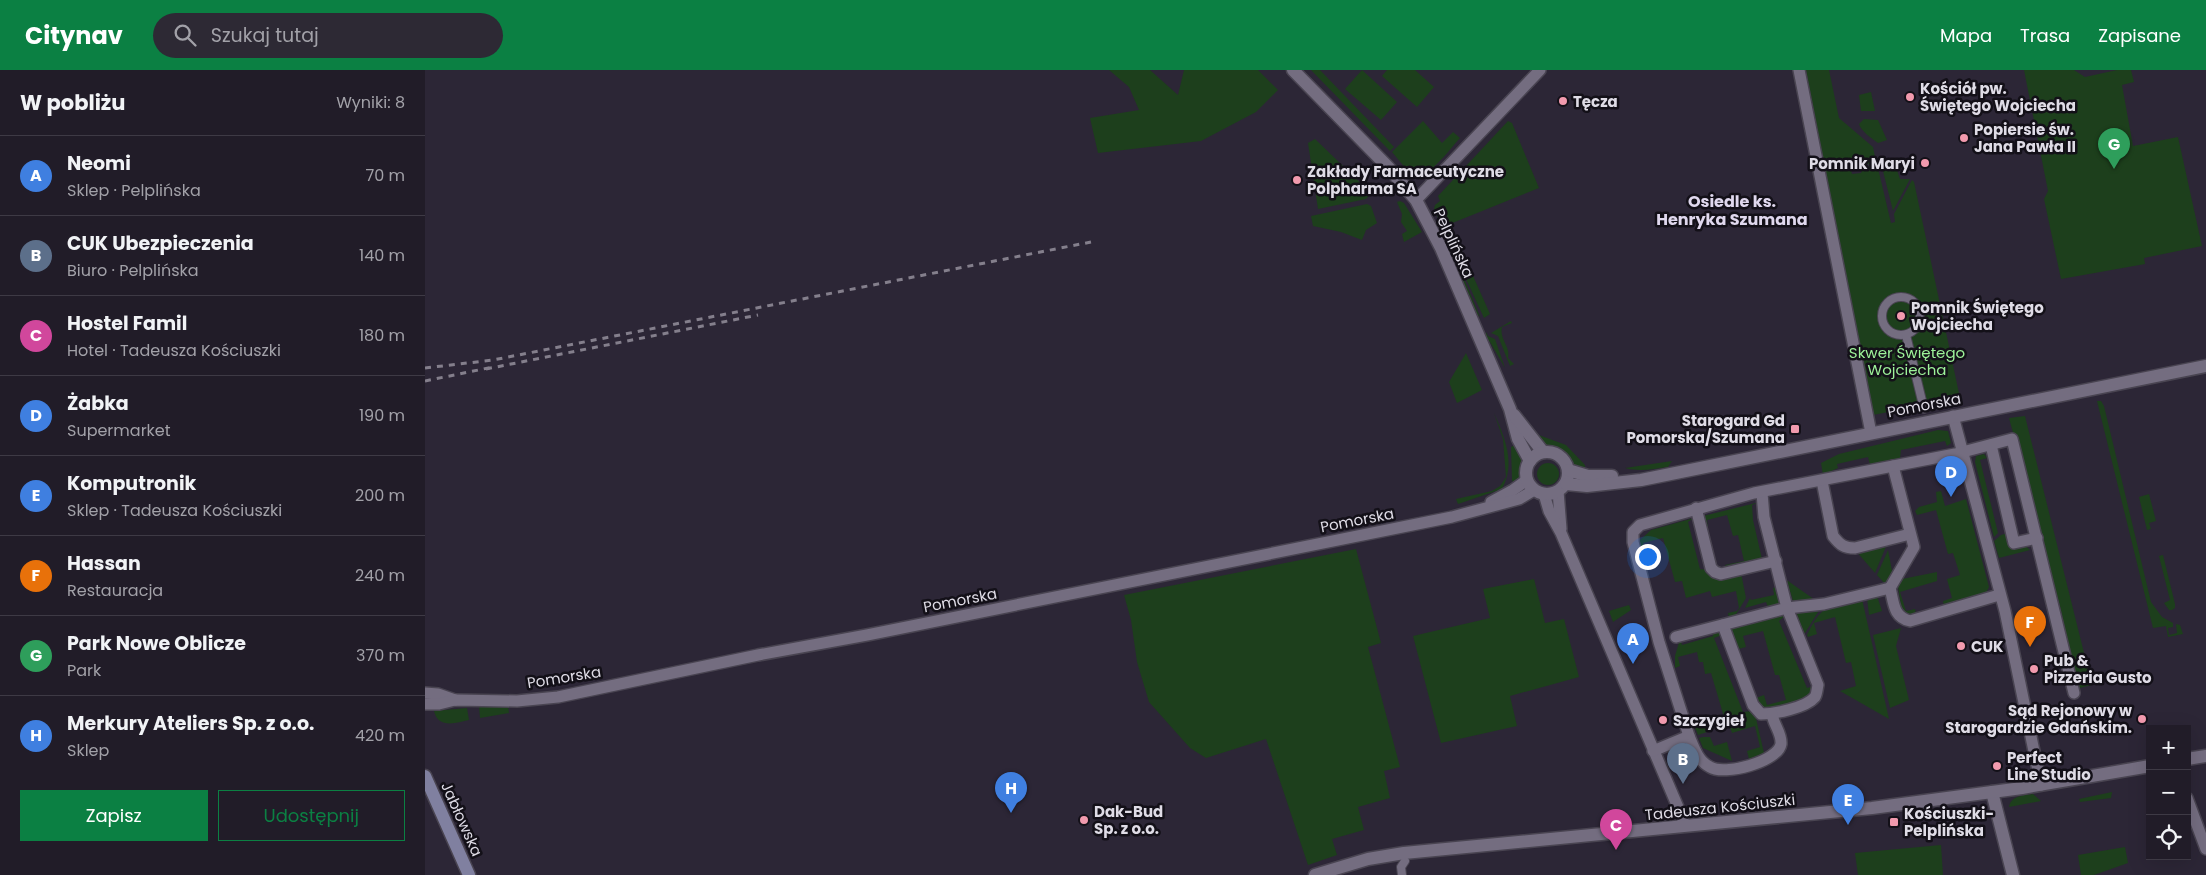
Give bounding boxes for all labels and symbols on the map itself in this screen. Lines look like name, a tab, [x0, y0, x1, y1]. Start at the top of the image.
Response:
place label: Kościół pw. Świętego Wojciecha	[1920, 78, 2076, 116]
place label: Tęcza	[1573, 91, 1618, 112]
marker: Kościół pw. Świętego Wojciecha	[1904, 91, 1916, 103]
marker: Tęcza	[1557, 95, 1569, 107]
place label: Popiersie św. Jana Pawła II	[1974, 119, 2076, 157]
pin: G	[2098, 128, 2130, 169]
marker: Popiersie św. Jana Pawła II	[1958, 132, 1970, 144]
place label: Pomnik Maryi	[1809, 153, 1915, 174]
marker: Pomnik Maryi	[1919, 157, 1931, 169]
place label: Zakłady Farmaceutyczne Polpharma SA	[1307, 161, 1504, 199]
marker: Zakłady Farmaceutyczne Polpharma SA	[1291, 174, 1303, 186]
district label: Osiedle ks. Henryka Szumana	[1656, 190, 1808, 231]
street label: Pelplińska	[1429, 205, 1479, 281]
place label: Pomnik Świętego Wojciecha	[1911, 297, 2044, 335]
marker: Pomnik Świętego Wojciecha	[1895, 310, 1907, 322]
park label: Skwer Świętego Wojciecha	[1849, 342, 1965, 380]
street label: Pomorska	[1885, 388, 1963, 422]
place label: Starogard Gd Pomorska/Szumana	[1626, 410, 1785, 448]
marker: Starogard Gd Pomorska/Szumana	[1789, 423, 1801, 435]
pin: D	[1935, 456, 1967, 497]
street label: Pomorska	[1318, 503, 1396, 537]
your location	[1635, 544, 1661, 570]
street label: Pomorska	[921, 583, 999, 617]
pin: F	[2014, 606, 2046, 647]
pin: A	[1617, 623, 1649, 664]
place label: CUK	[1971, 636, 2004, 657]
marker: CUK	[1955, 640, 1967, 652]
place label: Pub & Pizzeria Gusto	[2044, 650, 2152, 688]
street label: Pomorska	[525, 661, 603, 693]
marker: Pub & Pizzeria Gusto	[2028, 663, 2040, 675]
place label: Sąd Rejonowy w Starogardzie Gdańskim.	[1945, 700, 2132, 738]
place label: Szczygieł	[1673, 710, 1745, 731]
marker: Sąd Rejonowy w Starogardzie Gdańskim.	[2136, 713, 2148, 725]
marker: Szczygieł	[1657, 714, 1669, 726]
pin: B	[1667, 743, 1699, 784]
place label: Perfect Line Studio	[2007, 747, 2091, 785]
marker: Perfect Line Studio	[1991, 760, 2003, 772]
pin: H	[995, 772, 1027, 813]
street label: Jabłowska	[436, 778, 488, 860]
pin: E	[1832, 784, 1864, 825]
street label: Tadeusza Kościuszki	[1644, 789, 1796, 825]
place label: Dak-Bud Sp. z o.o.	[1094, 801, 1163, 839]
place label: Kościuszki- Pelplińska	[1904, 803, 1994, 841]
pin: C	[1600, 809, 1632, 850]
marker: Dak-Bud Sp. z o.o.	[1078, 814, 1090, 826]
marker: Kościuszki- Pelplińska	[1888, 816, 1900, 828]

